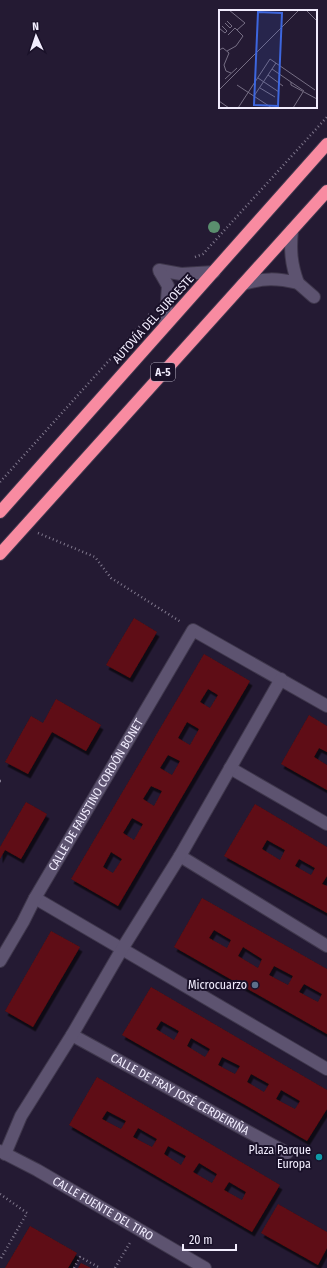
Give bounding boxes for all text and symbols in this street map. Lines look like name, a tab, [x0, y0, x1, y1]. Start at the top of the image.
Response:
inset map	[219, 10, 317, 108]
north arrow	[16, 16, 56, 56]
text: N	[32, 20, 39, 33]
street label: AUTOVÍA DEL SUROESTE	[109, 271, 197, 366]
road number: A-5	[151, 363, 175, 381]
street label: CALLE DE FAUSTINO CORDÓN BONET	[46, 716, 146, 873]
place label: Microcuarzo	[188, 978, 247, 992]
marker: Microcuarzo	[250, 980, 260, 990]
street label: CALLE DE FRAY JOSÉ CERDEIRIÑA	[108, 1051, 252, 1138]
place label: Plaza Parque Europa	[249, 1143, 311, 1171]
marker: Plaza Parque Europa	[314, 1152, 324, 1162]
street label: CALLE FUENTE DEL TIRO	[50, 1174, 156, 1243]
scale bar	[183, 1226, 236, 1252]
text: 20 m	[189, 1233, 213, 1247]

